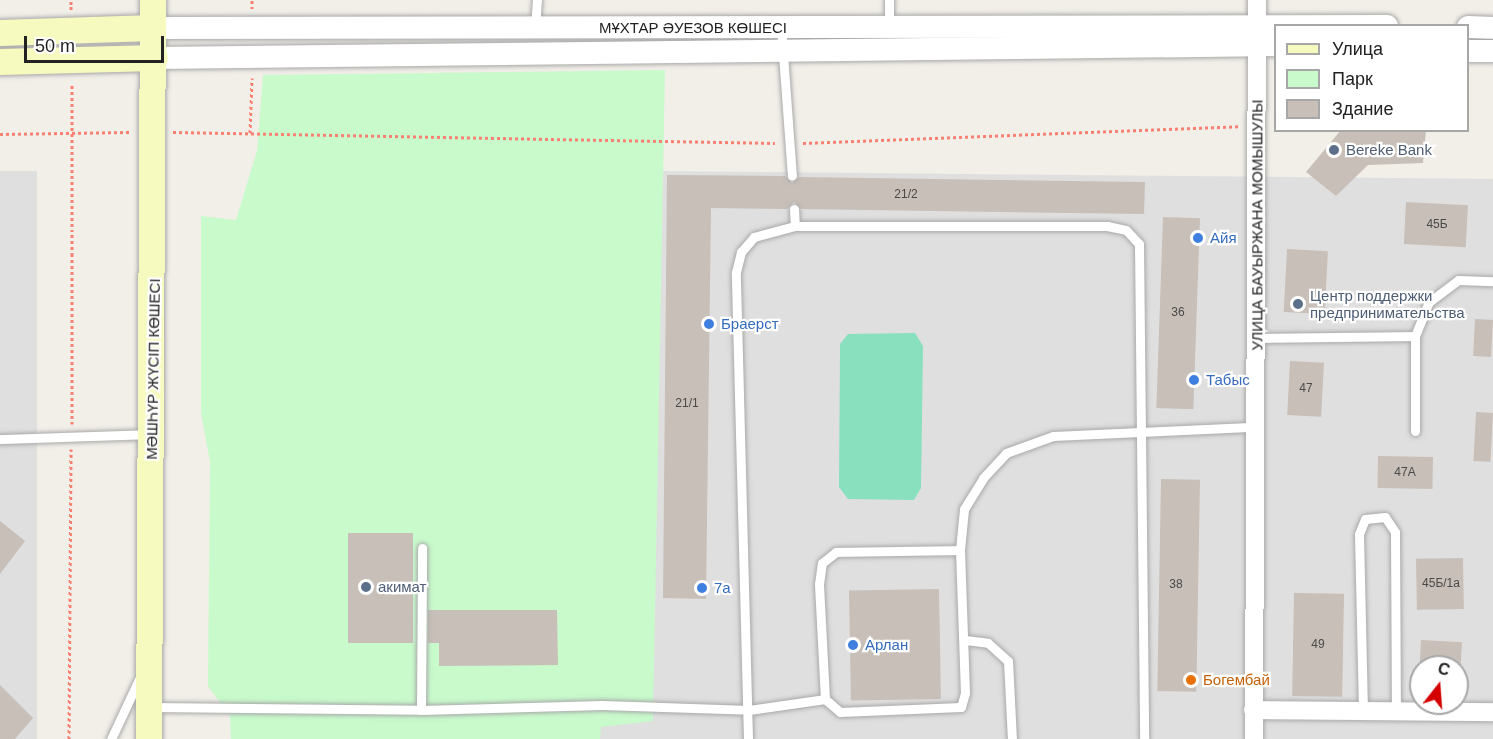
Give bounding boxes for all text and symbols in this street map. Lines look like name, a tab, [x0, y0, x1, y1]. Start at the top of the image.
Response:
street label: МҰХТАР ӘУЕЗОВ КӨШЕСІ	[599, 19, 787, 37]
scale bar	[27, 24, 166, 62]
legend	[1274, 24, 1469, 132]
text: 50 m	[35, 36, 75, 56]
text: Улица	[1332, 39, 1383, 59]
text: Парк	[1332, 69, 1373, 89]
street label: УЛИЦА БАУЫРЖАНА МОМЫШУЛЫ	[1248, 99, 1266, 351]
text: Здание	[1332, 99, 1393, 119]
place label: Bereke Bank	[1346, 141, 1432, 159]
marker: Bereke Bank	[1327, 143, 1341, 157]
house number: 21/2	[894, 188, 918, 202]
house number: 45Б	[1426, 218, 1448, 232]
place label: Айя	[1210, 229, 1237, 247]
marker: Айя	[1191, 231, 1205, 245]
street label: МӘШҺҮР ЖҮСІП КӨШЕСІ	[142, 278, 164, 460]
place label: Центр поддержки предпринимательства	[1310, 286, 1465, 321]
marker: Центр поддержки предпринимательства	[1291, 297, 1305, 311]
house number: 36	[1171, 306, 1185, 320]
place label: Браерст	[721, 315, 779, 333]
marker: Браерст	[702, 317, 716, 331]
place label: Табыс	[1206, 371, 1250, 389]
marker: Табыс	[1187, 373, 1201, 387]
house number: 47	[1299, 382, 1313, 396]
house number: 21/1	[675, 397, 699, 411]
house number: 47А	[1394, 466, 1416, 480]
house number: 45Б/1а	[1422, 577, 1460, 591]
place label: акимат	[378, 578, 426, 596]
house number: 38	[1169, 578, 1183, 592]
place label: 7а	[714, 579, 731, 597]
marker: акимат	[359, 580, 373, 594]
marker: 7а	[695, 581, 709, 595]
place label: Арлан	[865, 636, 908, 654]
marker: Арлан	[846, 638, 860, 652]
house number: 49	[1311, 638, 1325, 652]
north arrow	[1409, 655, 1469, 715]
text: С	[1436, 659, 1452, 679]
place label: Богембай	[1203, 671, 1270, 689]
marker: Богембай	[1184, 673, 1198, 687]

